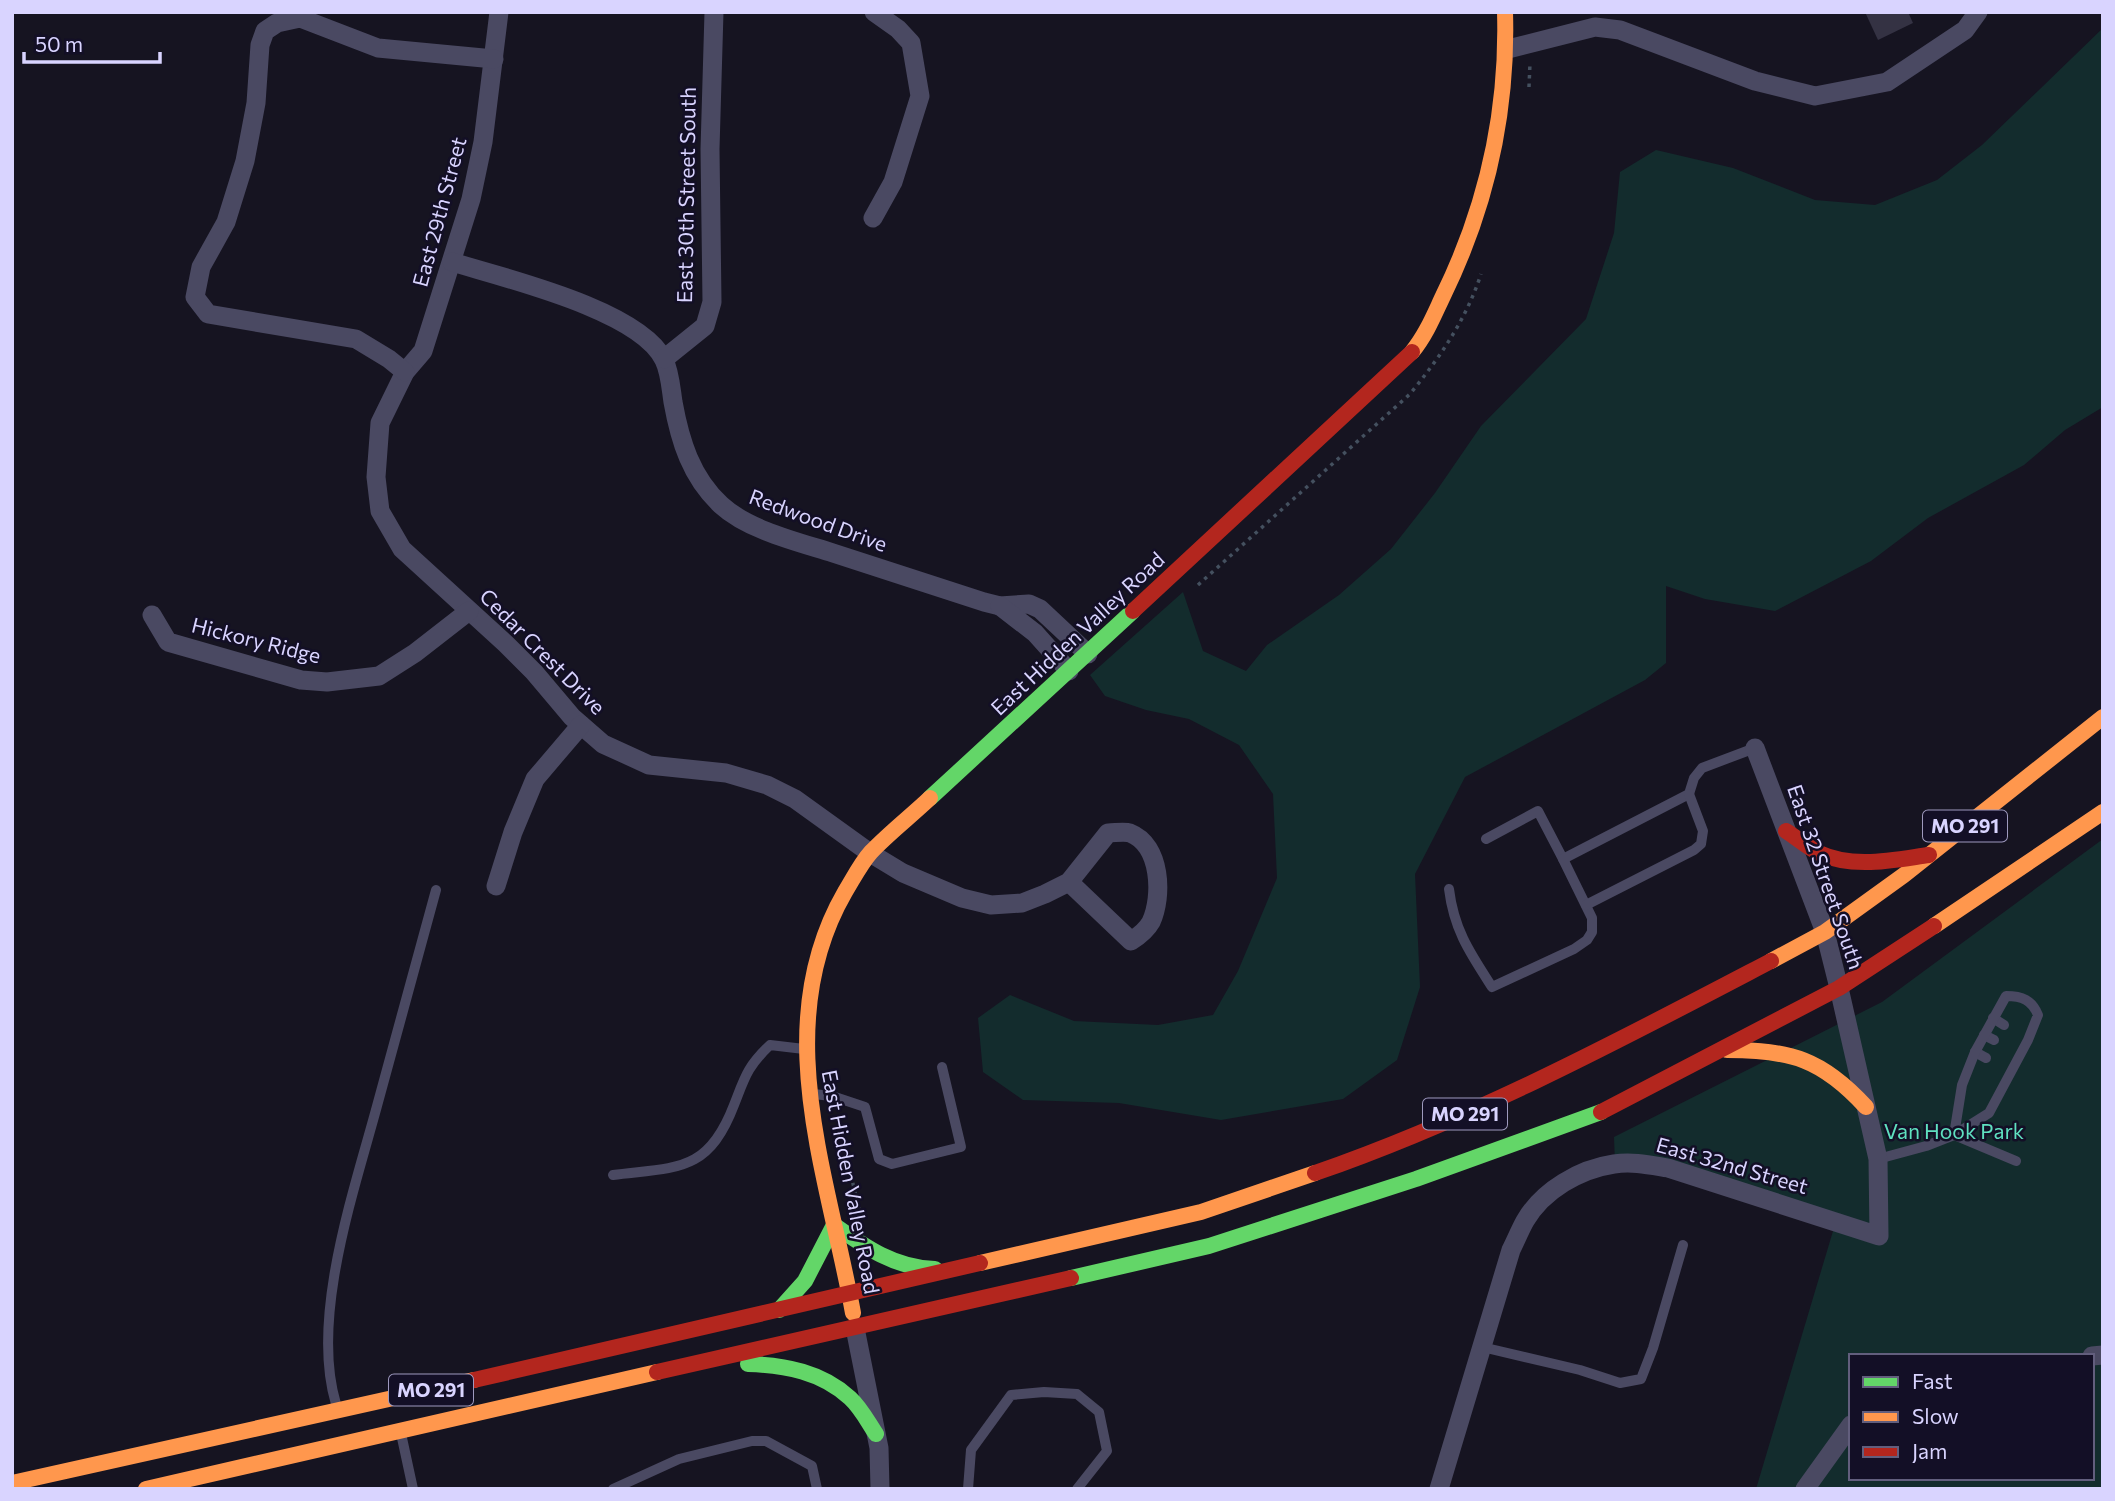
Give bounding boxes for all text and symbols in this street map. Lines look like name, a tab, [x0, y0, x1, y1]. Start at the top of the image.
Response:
scale bar	[24, 21, 161, 65]
text: 50 m	[35, 31, 83, 56]
street label: East 30th Street South	[671, 86, 700, 303]
street label: East 29th Street	[407, 134, 471, 289]
street label: Redwood Drive	[746, 483, 891, 556]
street label: East Hidden Valley Road	[985, 546, 1169, 720]
street label: Cedar Crest Drive	[475, 583, 611, 719]
street label: Hickory Ridge	[189, 611, 323, 668]
street label: East 32 Street South	[1783, 781, 1870, 972]
road number: MO 291	[1923, 810, 2007, 842]
street label: East Hidden Valley Road	[817, 1068, 885, 1296]
road number: MO 291	[1423, 1098, 1507, 1130]
park label: Van Hook Park	[1884, 1118, 2024, 1143]
street label: East 32nd Street	[1654, 1131, 1811, 1198]
legend	[1849, 1354, 2094, 1480]
text: Fast	[1912, 1368, 1953, 1393]
road number: MO 291	[389, 1374, 473, 1406]
text: Slow	[1912, 1403, 1959, 1428]
text: Jam	[1912, 1438, 1947, 1463]

